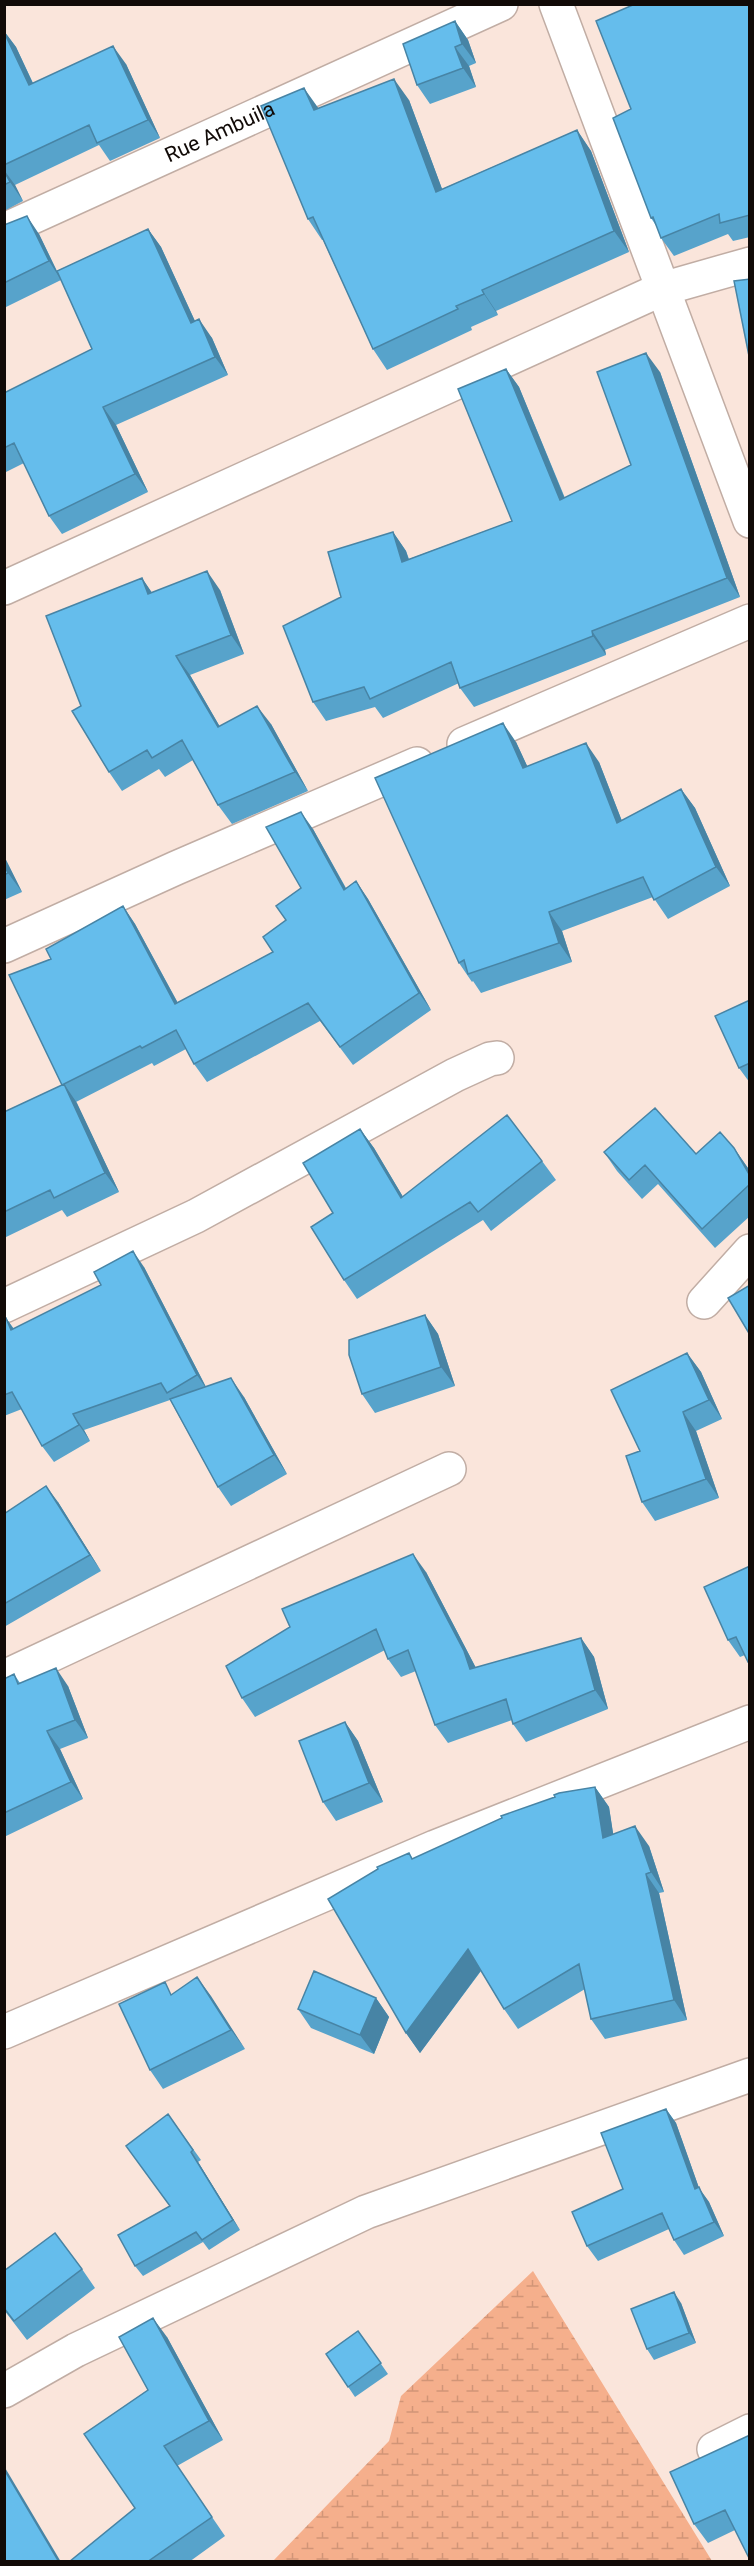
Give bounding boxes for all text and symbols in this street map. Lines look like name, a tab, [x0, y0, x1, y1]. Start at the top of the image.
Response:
street label: Rue Ambuila	[161, 97, 278, 167]

